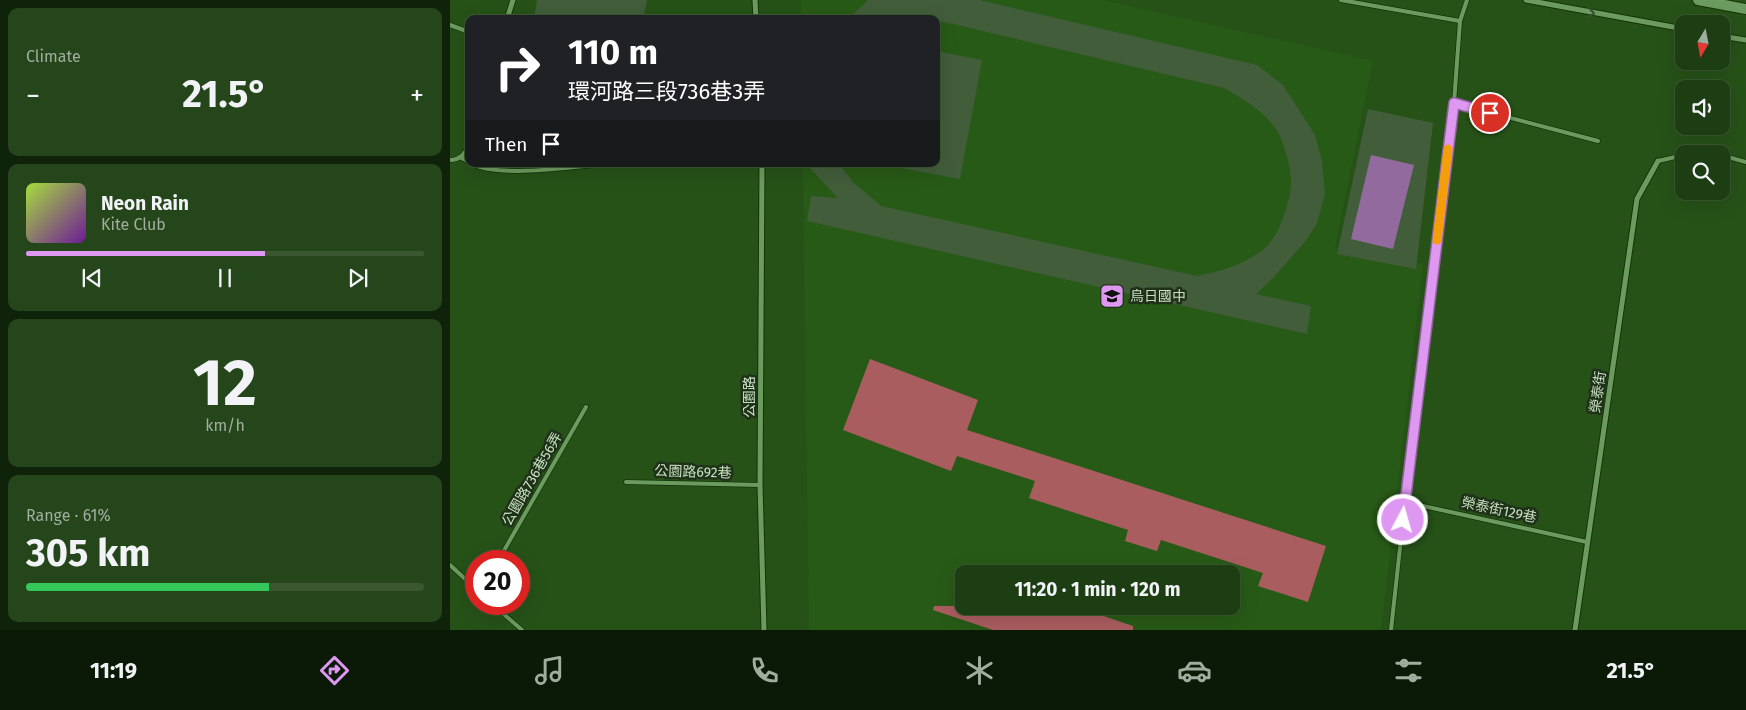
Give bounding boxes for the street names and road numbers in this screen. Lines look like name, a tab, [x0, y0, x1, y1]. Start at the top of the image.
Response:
street label: 榮泰街	[1587, 370, 1609, 414]
street label: 公園路	[741, 376, 758, 418]
street label: 公園路736巷56弄	[498, 429, 566, 529]
street label: 公園路692巷	[654, 462, 732, 482]
street label: 榮泰街129巷	[1460, 494, 1538, 526]

